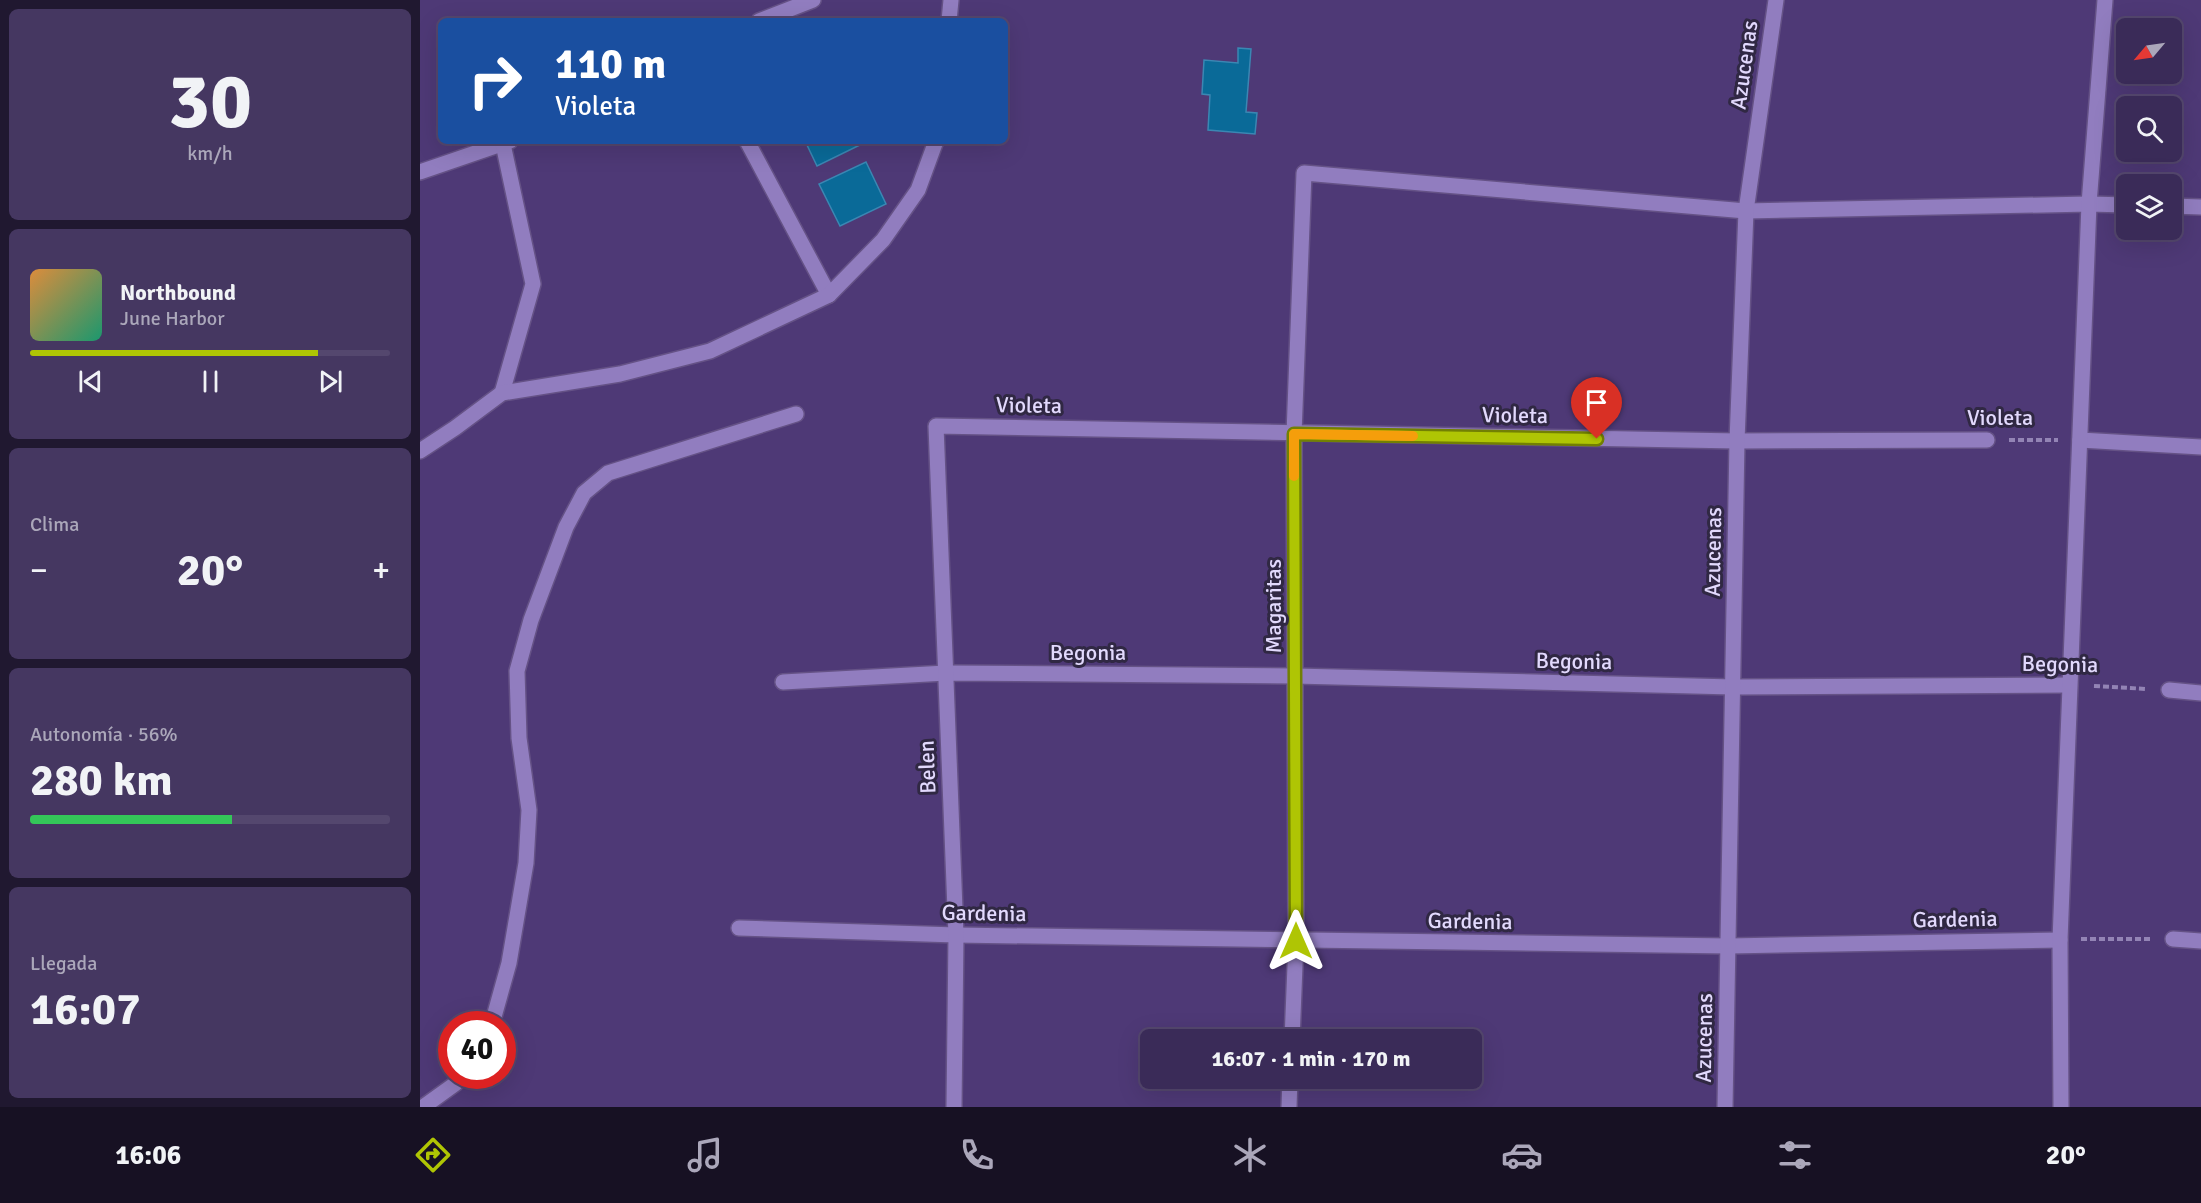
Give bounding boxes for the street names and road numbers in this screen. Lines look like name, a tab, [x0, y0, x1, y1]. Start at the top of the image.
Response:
street label: Azucenas	[1724, 19, 1764, 111]
street label: Violeta	[996, 391, 1062, 419]
street label: Violeta	[1482, 401, 1548, 429]
street label: Violeta	[1967, 404, 2033, 431]
street label: Azucenas	[1699, 507, 1727, 597]
street label: Magaritas	[1260, 559, 1287, 653]
street label: Begonia	[1050, 639, 1126, 666]
street label: Begonia	[1536, 647, 1612, 675]
street label: Begonia	[2022, 650, 2098, 678]
street label: Belen	[913, 740, 941, 794]
street label: Gardenia	[941, 899, 1027, 927]
street label: Gardenia	[1912, 905, 1998, 933]
street label: Gardenia	[1427, 907, 1513, 935]
street label: Azucenas	[1690, 993, 1718, 1083]

